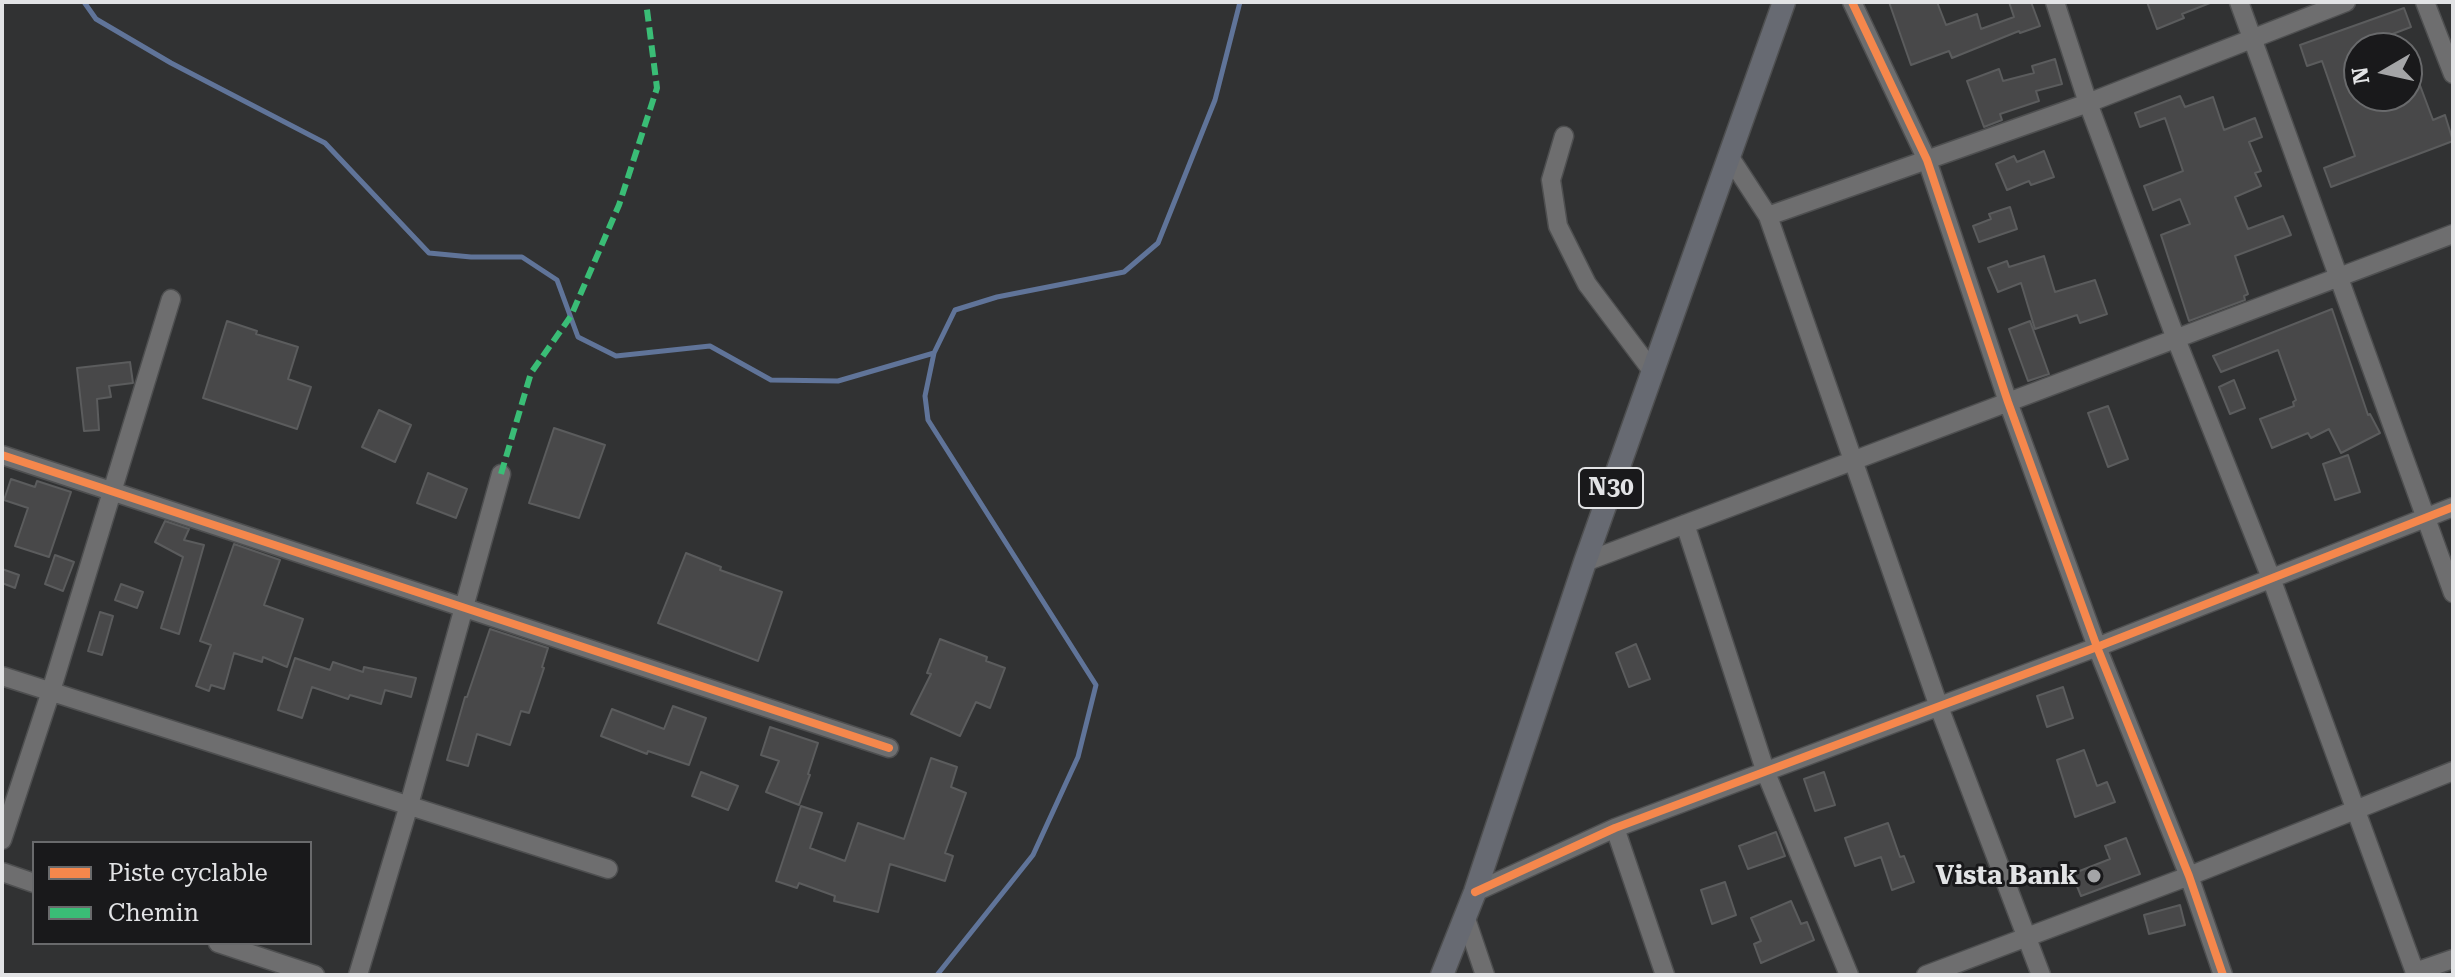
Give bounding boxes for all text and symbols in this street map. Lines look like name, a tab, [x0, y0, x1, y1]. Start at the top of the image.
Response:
north arrow	[2343, 32, 2423, 112]
text: N	[2347, 65, 2374, 86]
road number: N30	[1579, 468, 1643, 508]
legend	[32, 841, 312, 945]
text: Piste cyclable	[108, 859, 268, 887]
place label: Vista Bank	[1936, 860, 2078, 892]
marker: Vista Bank	[2085, 867, 2103, 885]
text: Chemin	[108, 899, 199, 927]

